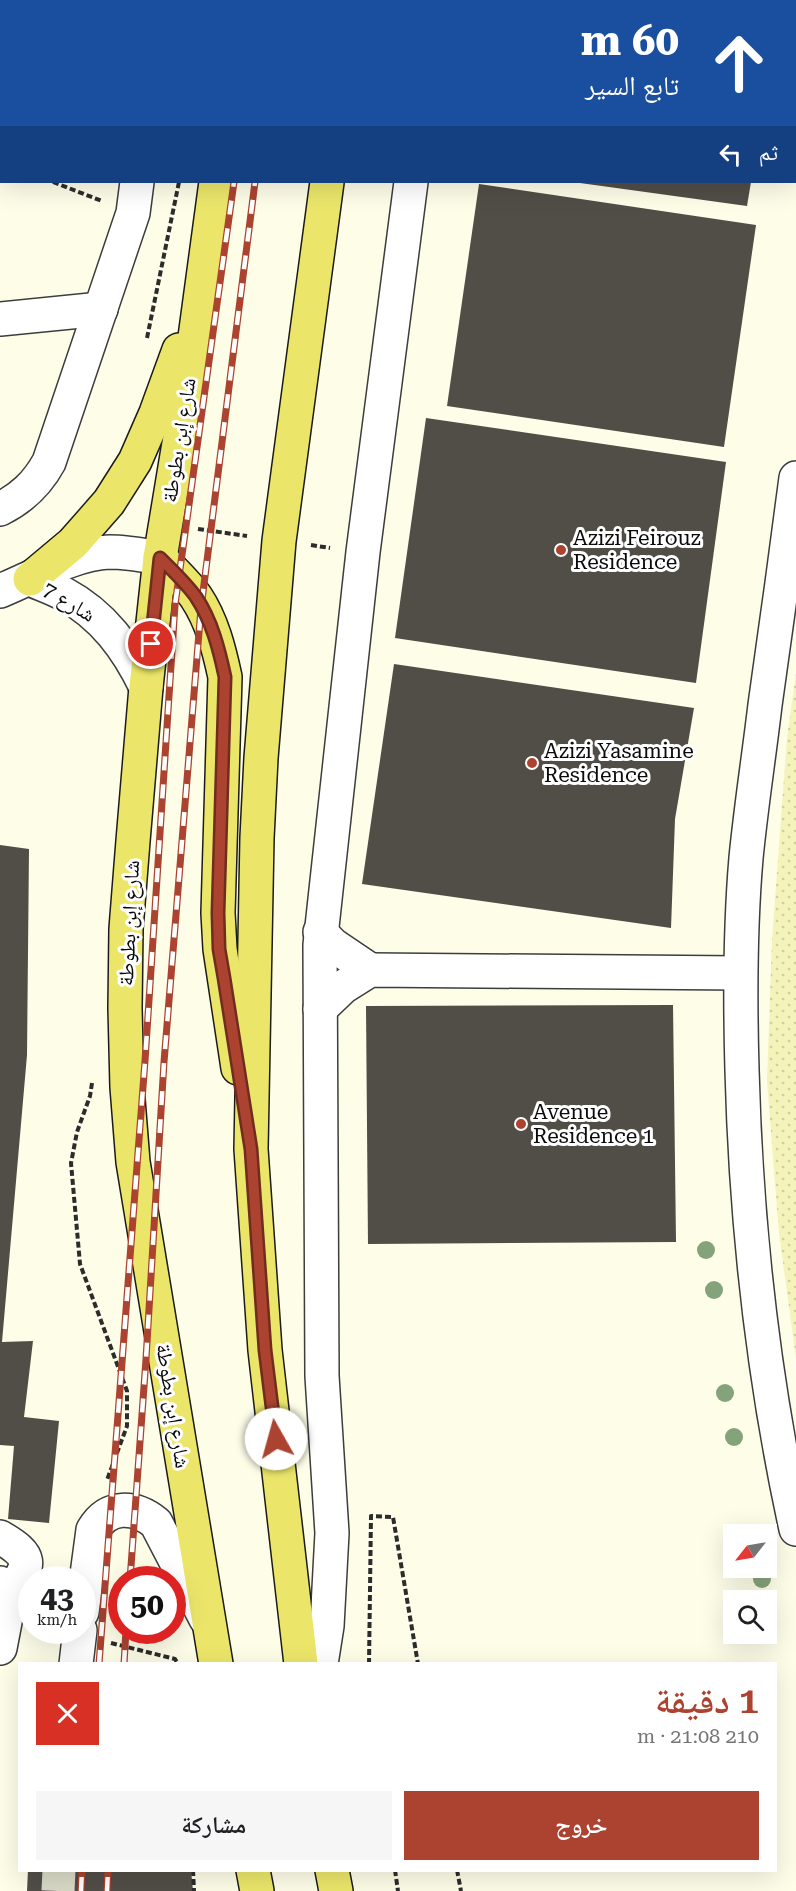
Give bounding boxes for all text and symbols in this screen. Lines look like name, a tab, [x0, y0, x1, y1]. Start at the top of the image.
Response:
text: 60 m	[581, 16, 679, 65]
icon: ahead	[700, 24, 778, 102]
text: تابع السير	[585, 70, 679, 102]
icon: left	[714, 138, 747, 171]
text: ثم	[759, 140, 778, 165]
street label: شارع إبن بطوطة	[157, 376, 203, 504]
place label: Azizi Feirouz Residence	[573, 526, 701, 574]
marker: Azizi Feirouz Residence	[554, 543, 568, 557]
street label: شارع 7	[38, 577, 100, 628]
pin	[125, 618, 176, 669]
icon: arrive	[134, 627, 167, 660]
place label: Azizi Yasamine Residence	[544, 739, 694, 787]
marker: Azizi Yasamine Residence	[525, 756, 539, 770]
street label: شارع إبن بطوطة	[114, 860, 146, 987]
place label: Avenue Residence 1	[533, 1100, 654, 1148]
marker: Avenue Residence 1	[514, 1117, 528, 1131]
street label: شارع إبن بطوطة	[149, 1342, 195, 1470]
position arrow	[244, 1407, 308, 1471]
north arrow	[723, 1524, 777, 1578]
map controls	[723, 1524, 777, 1644]
speed limit sign: 50	[108, 1566, 186, 1644]
text: 43	[40, 1580, 74, 1615]
button: search	[723, 1590, 777, 1644]
text: km/h	[37, 1611, 77, 1629]
text: 1 دقيقة	[655, 1680, 759, 1722]
button: close	[36, 1682, 99, 1745]
text: 210 m · 21:08	[637, 1724, 759, 1748]
button: مشاركة	[36, 1791, 392, 1860]
button: خروج	[404, 1791, 759, 1860]

